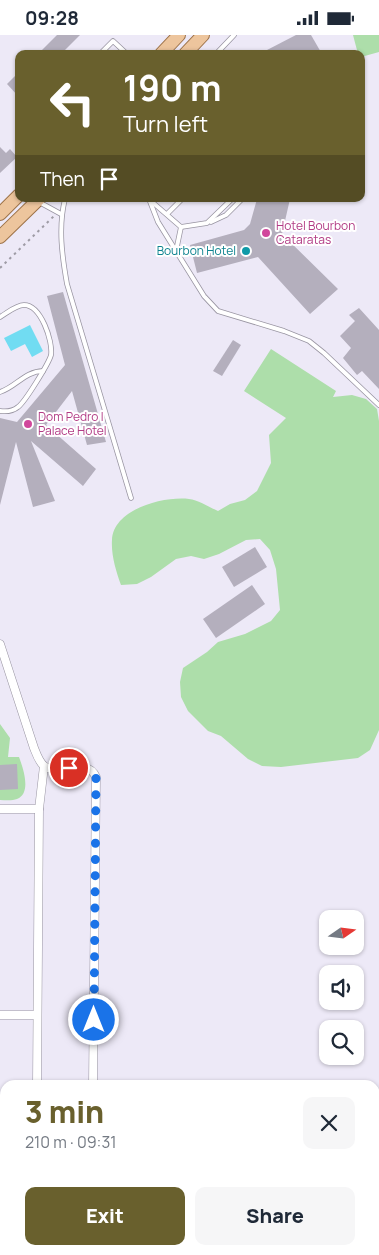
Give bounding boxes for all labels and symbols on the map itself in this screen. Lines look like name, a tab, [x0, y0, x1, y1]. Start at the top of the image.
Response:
place label: Hotel Bourbon Cataratas	[276, 217, 355, 248]
marker: Hotel Bourbon Cataratas	[260, 227, 272, 239]
place label: Bourbon Hotel	[157, 242, 236, 259]
marker: Bourbon Hotel	[240, 245, 252, 257]
place label: Dom Pedro I Palace Hotel	[38, 408, 107, 439]
marker: Dom Pedro I Palace Hotel	[22, 418, 34, 430]
pin	[48, 747, 90, 789]
north arrow	[319, 910, 364, 955]
position arrow	[67, 993, 119, 1045]

